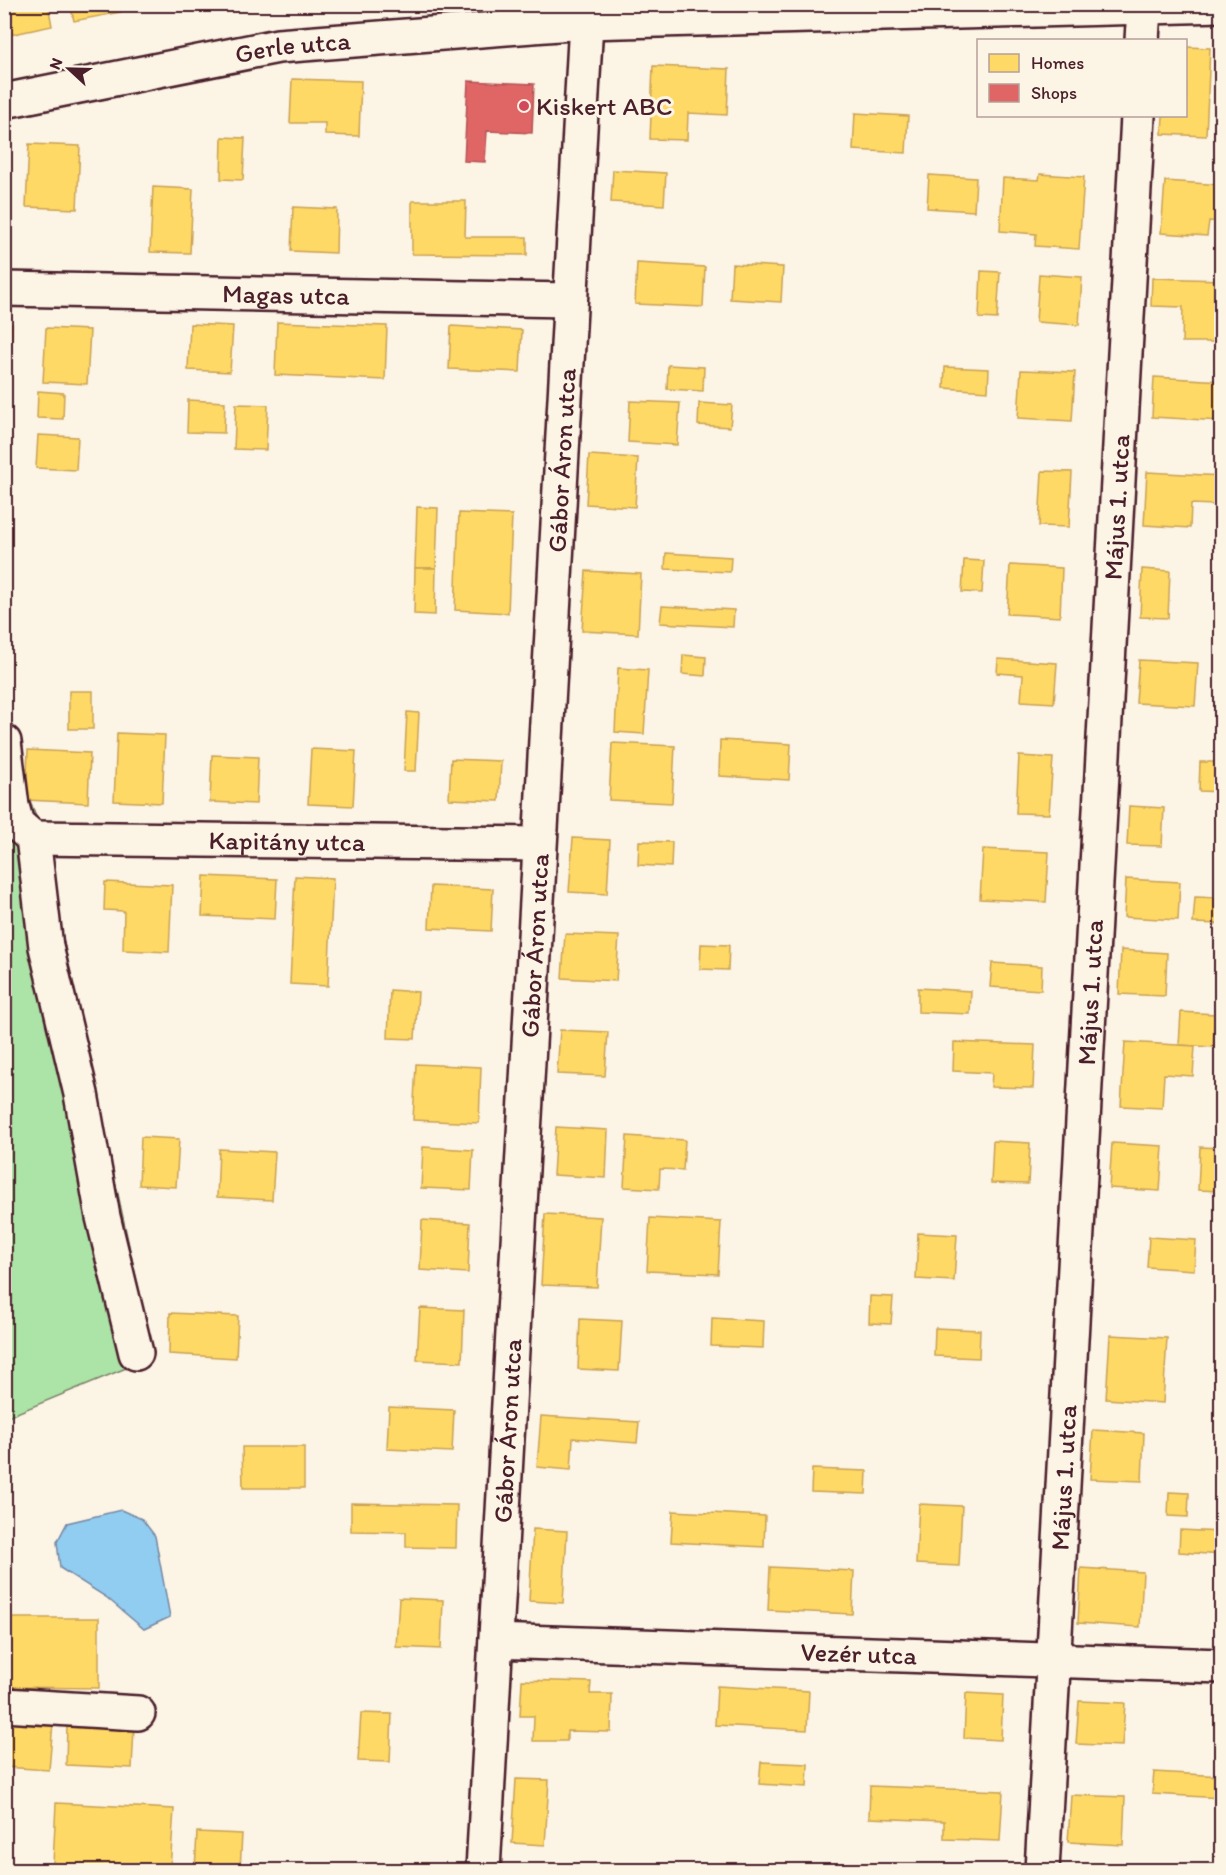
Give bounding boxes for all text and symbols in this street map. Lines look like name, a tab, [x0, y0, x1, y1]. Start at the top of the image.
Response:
street label: Gerle utca	[232, 24, 352, 70]
north arrow	[39, 39, 99, 99]
legend	[977, 39, 1187, 117]
text: Homes	[1031, 52, 1084, 74]
text: N	[45, 55, 66, 72]
text: Shops	[1031, 82, 1077, 104]
place label: Kiskert ABC	[536, 90, 673, 122]
marker: Kiskert ABC	[517, 99, 531, 113]
street label: Magas utca	[222, 277, 350, 312]
street label: Gábor Áron utca	[540, 367, 583, 553]
street label: Május 1. utca	[1097, 433, 1137, 581]
street label: Kapitány utca	[208, 824, 366, 858]
street label: Gábor Áron utca	[513, 852, 556, 1039]
street label: Május 1. utca	[1070, 918, 1110, 1066]
street label: Gábor Áron utca	[486, 1337, 529, 1524]
street label: Május 1. utca	[1044, 1403, 1083, 1551]
street label: Vezér utca	[800, 1635, 918, 1672]

